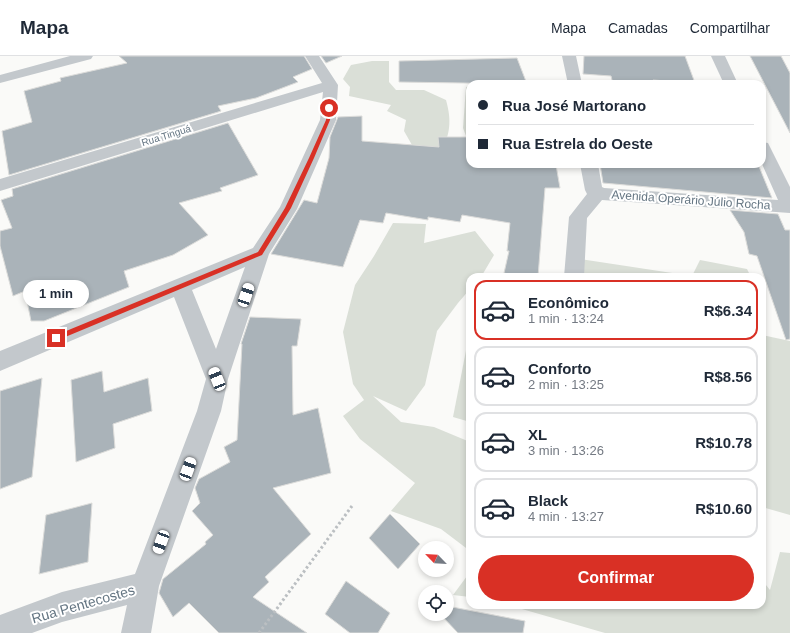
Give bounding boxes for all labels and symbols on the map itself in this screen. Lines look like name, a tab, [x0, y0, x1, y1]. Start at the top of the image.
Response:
route start	[320, 99, 338, 117]
street label: Rua Tinguá	[140, 123, 193, 148]
street label: Avenida Operário Júlio Rocha	[611, 187, 771, 213]
callout: 1 min	[23, 280, 89, 308]
car	[236, 282, 256, 308]
route end	[47, 329, 65, 347]
car	[207, 366, 227, 392]
car	[178, 456, 198, 482]
car	[151, 529, 171, 555]
north arrow	[418, 541, 454, 577]
street label: Rua Pentecostes	[30, 582, 136, 626]

